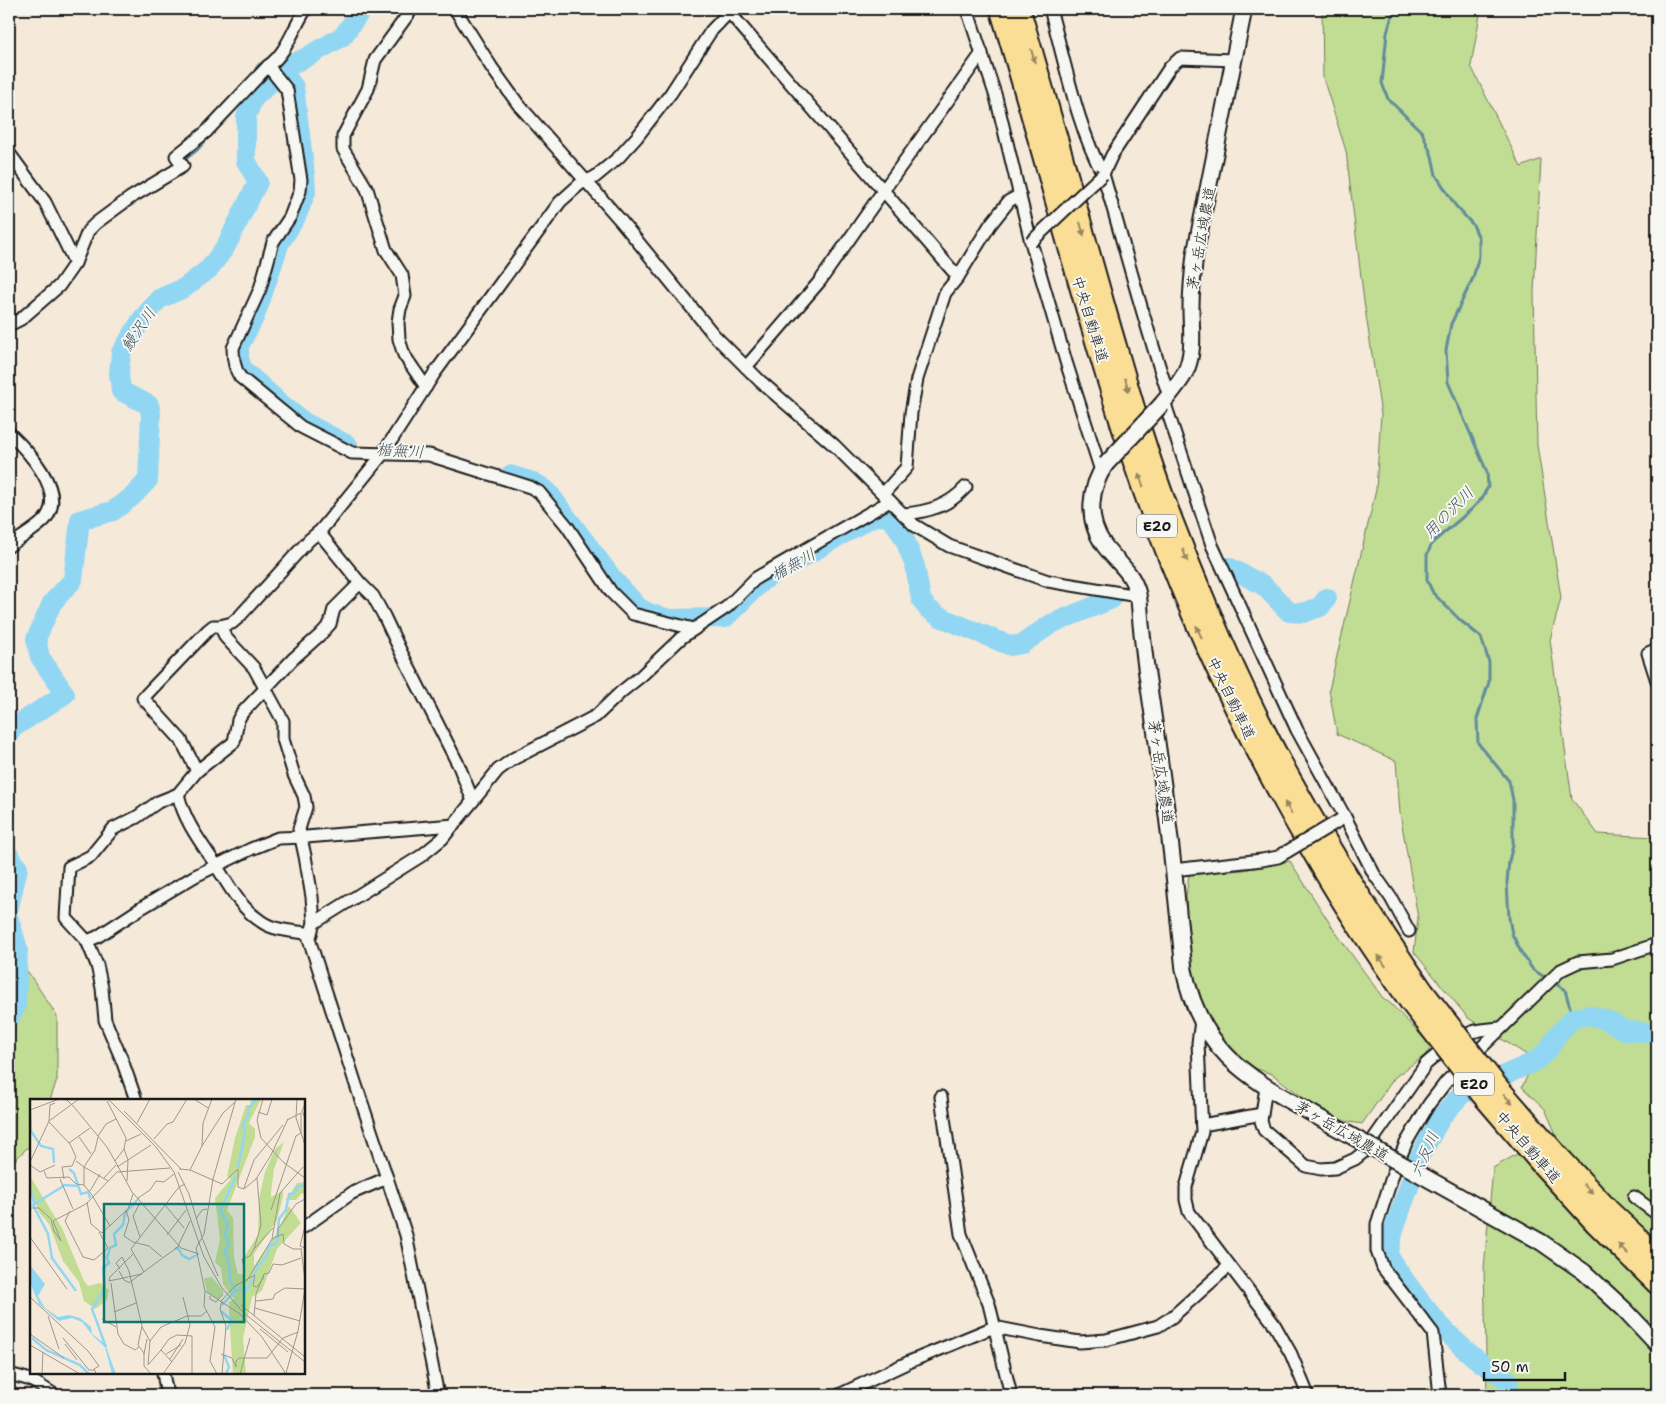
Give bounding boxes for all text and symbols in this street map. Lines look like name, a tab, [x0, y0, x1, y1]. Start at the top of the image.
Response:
one-way arrow	[1029, 48, 1037, 63]
street label: 茅ヶ岳広域農道	[1182, 185, 1220, 291]
one-way arrow	[1078, 221, 1086, 236]
street label: 中央自動車道	[1067, 273, 1113, 365]
water label: 鰻沢川	[116, 304, 161, 355]
one-way arrow	[1123, 377, 1131, 392]
water label: 楯無川	[375, 439, 424, 462]
one-way arrow	[1137, 472, 1145, 487]
water label: 用の沢川	[1419, 482, 1478, 543]
road number: E20	[1137, 514, 1177, 538]
water label: 楯無川	[767, 544, 819, 585]
one-way arrow	[1182, 548, 1190, 562]
one-way arrow	[1195, 625, 1203, 639]
street label: 中央自動車道	[1202, 653, 1260, 743]
street label: 茅ヶ岳広域農道	[1144, 719, 1178, 825]
one-way arrow	[1284, 801, 1292, 816]
one-way arrow	[1377, 955, 1387, 968]
road number: E20	[1454, 1072, 1494, 1096]
one-way arrow	[1502, 1092, 1513, 1105]
street label: 茅ヶ岳広域農道	[1292, 1096, 1392, 1166]
inset map	[30, 1099, 305, 1374]
street label: 中央自動車道	[1491, 1106, 1565, 1188]
water label: 六反川	[1405, 1128, 1444, 1180]
one-way arrow	[1582, 1182, 1594, 1194]
one-way arrow	[1617, 1243, 1629, 1255]
scale bar	[1484, 1349, 1565, 1381]
text: 50 m	[1491, 1357, 1529, 1377]

